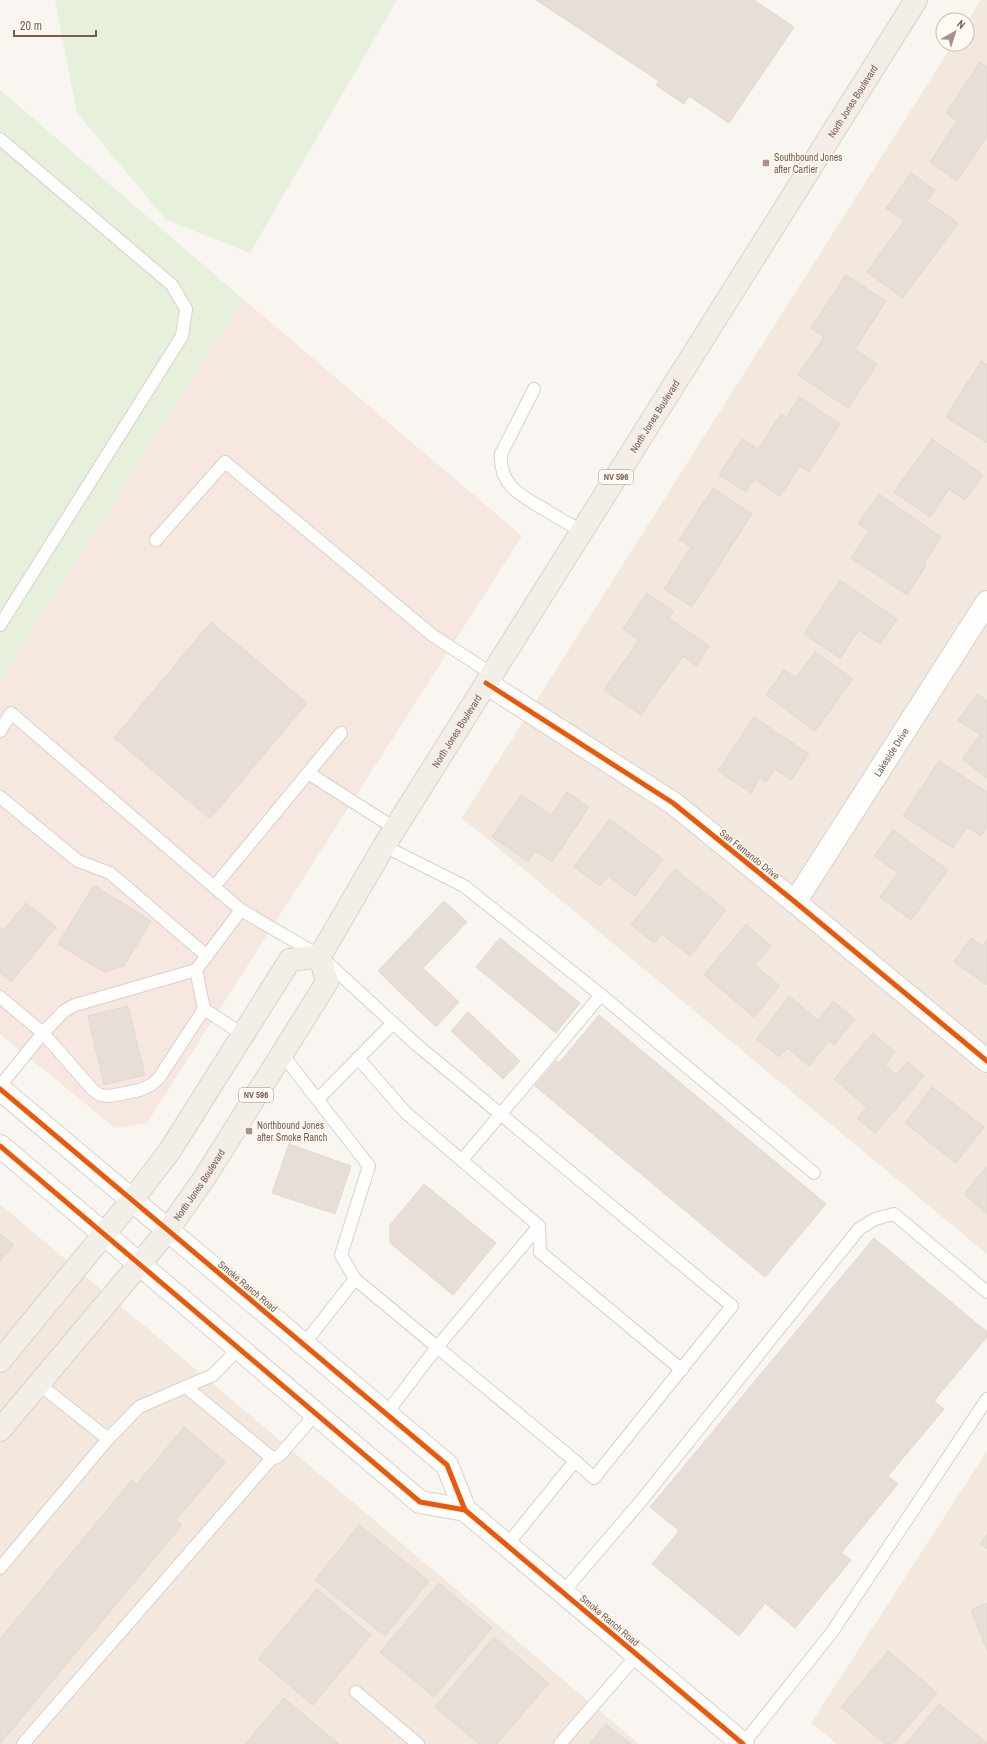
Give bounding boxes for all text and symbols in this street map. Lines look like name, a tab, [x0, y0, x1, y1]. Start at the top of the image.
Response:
scale bar	[14, 12, 96, 38]
north arrow	[935, 12, 975, 52]
text: N	[954, 17, 968, 32]
text: 20 m	[20, 18, 42, 34]
street label: North Jones Boulevard	[825, 63, 881, 140]
place label: Southbound Jones after Cartier	[774, 151, 842, 176]
marker: Southbound Jones after Cartier	[761, 158, 771, 168]
street label: North Jones Boulevard	[627, 377, 683, 455]
road number: NV 596	[599, 470, 633, 484]
street label: North Jones Boulevard	[429, 692, 485, 770]
street label: Lakeside Drive	[871, 725, 912, 779]
street label: San Fernando Drive	[717, 826, 783, 883]
road number: NV 596	[239, 1088, 273, 1102]
place label: Northbound Jones after Smoke Ranch	[257, 1119, 327, 1144]
marker: Northbound Jones after Smoke Ranch	[244, 1126, 254, 1136]
street label: North Jones Boulevard	[171, 1147, 228, 1223]
street label: Smoke Ranch Road	[215, 1258, 280, 1315]
street label: Smoke Ranch Road	[577, 1592, 642, 1649]

